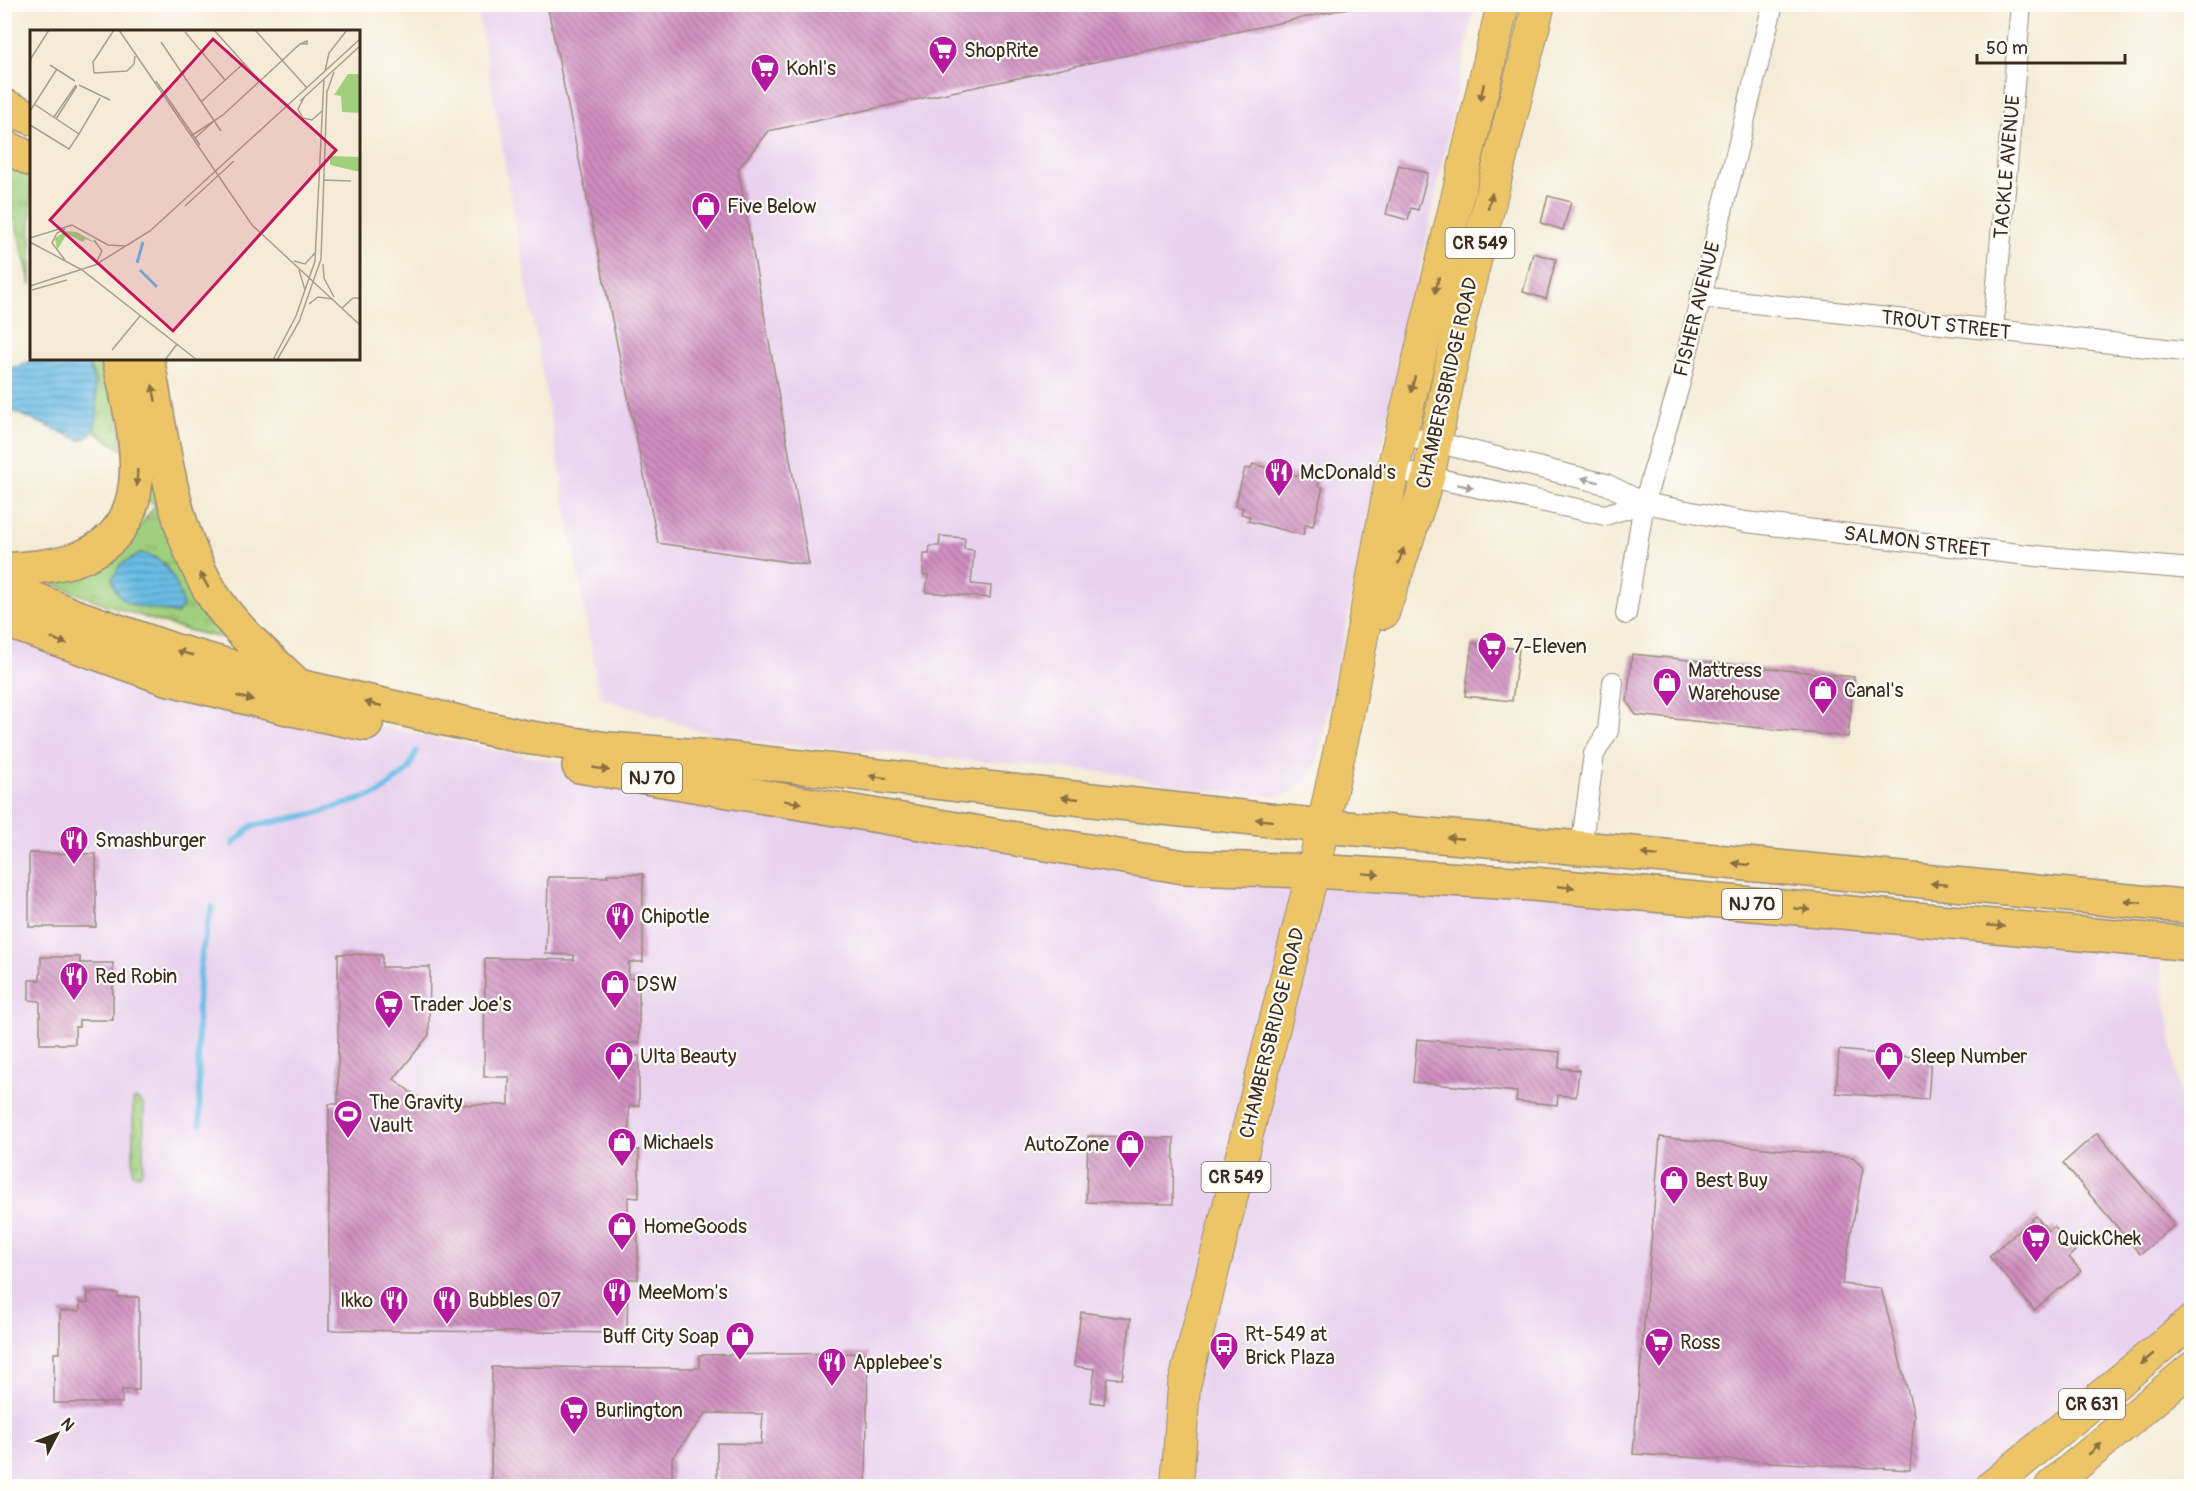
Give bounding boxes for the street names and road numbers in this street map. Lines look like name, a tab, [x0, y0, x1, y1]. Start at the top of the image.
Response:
street label: TACKLE AVENUE	[1988, 94, 2026, 240]
road number: CR 549	[1446, 228, 1514, 258]
street label: FISHER AVENUE	[1668, 239, 1726, 379]
street label: CHAMBERSBRIDGE ROAD	[1410, 275, 1484, 491]
street label: TROUT STREET	[1880, 305, 2012, 345]
street label: SALMON STREET	[1842, 521, 1992, 563]
road number: NJ 70	[622, 763, 682, 793]
road number: NJ 70	[1722, 889, 1782, 919]
street label: CHAMBERSBRIDGE ROAD	[1234, 925, 1310, 1141]
road number: CR 549	[1202, 1162, 1270, 1192]
road number: CR 631	[2059, 1389, 2125, 1419]

